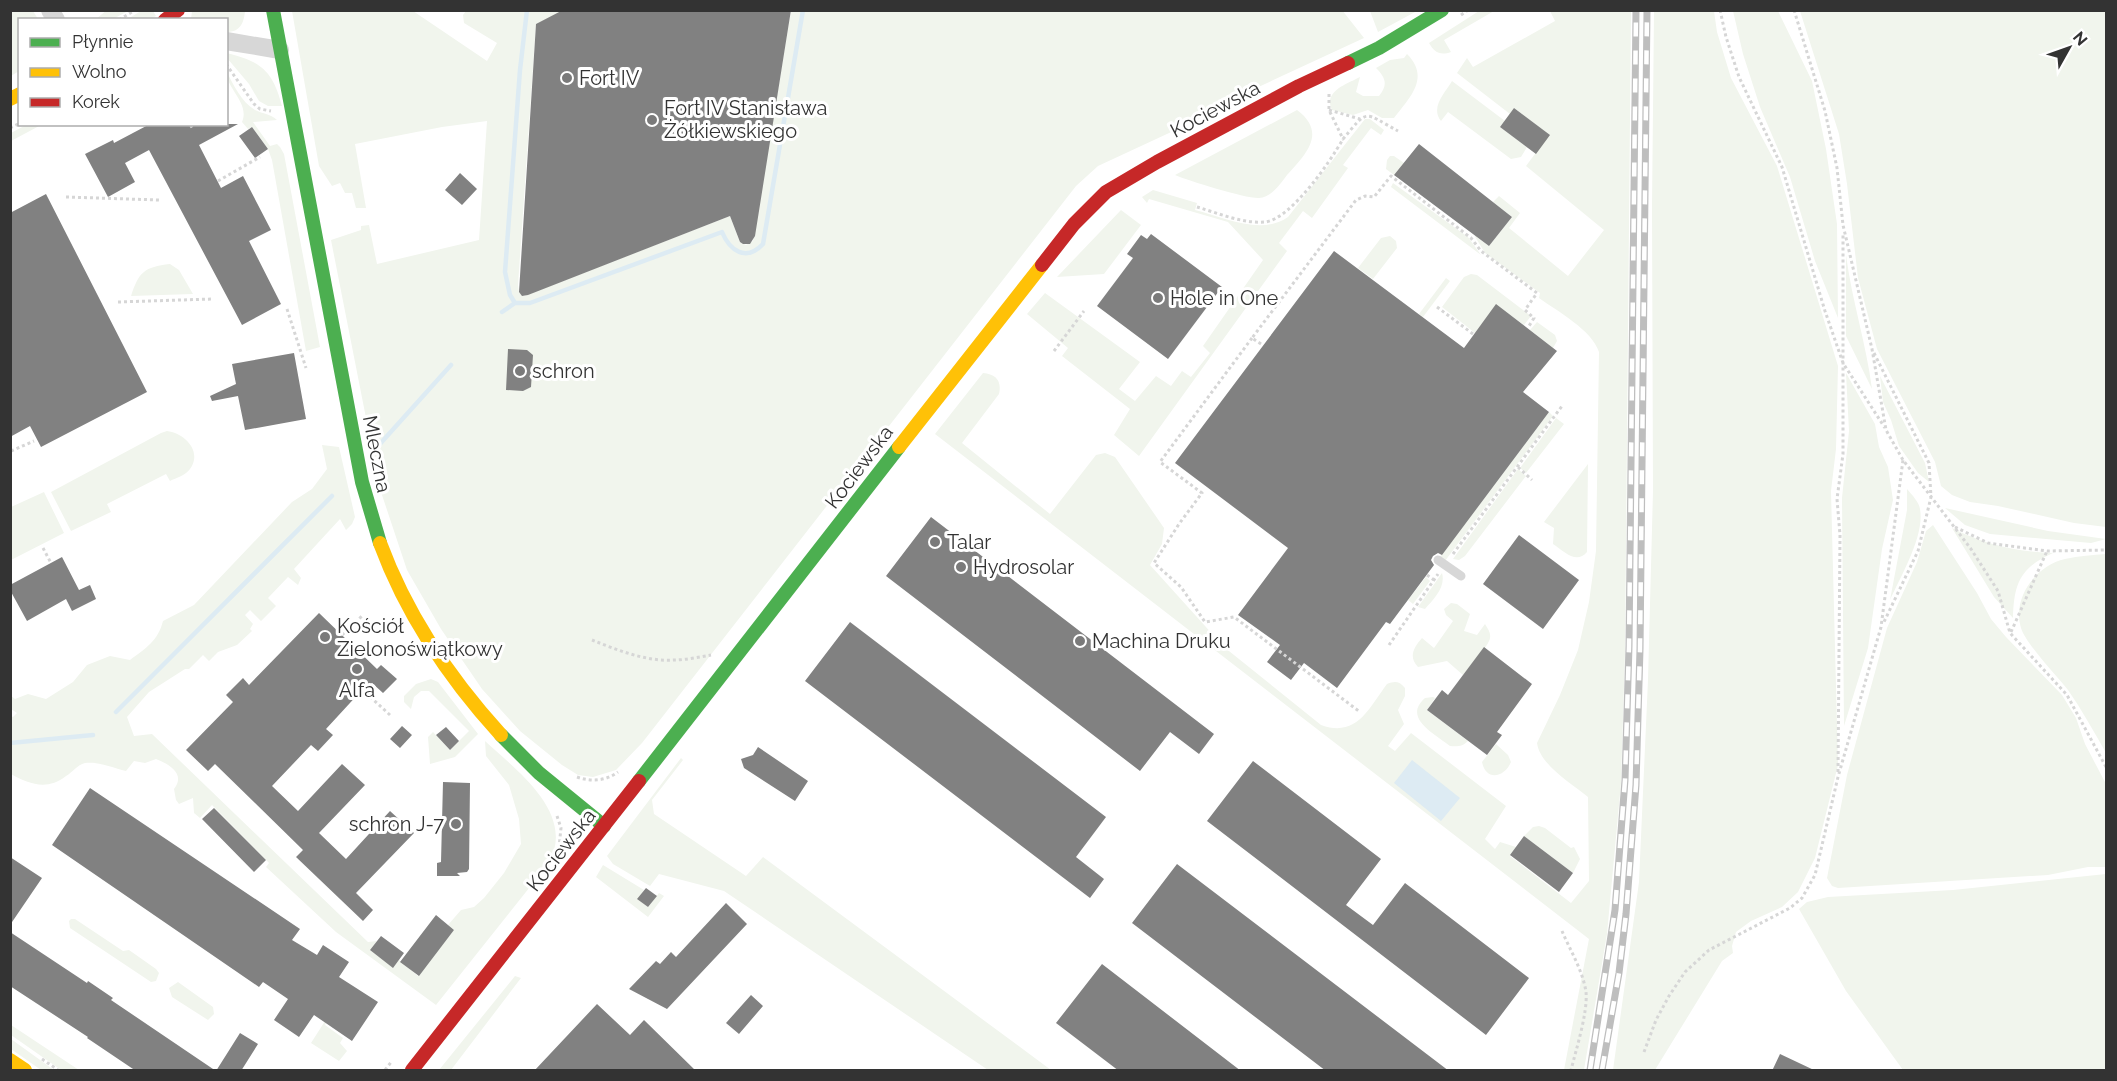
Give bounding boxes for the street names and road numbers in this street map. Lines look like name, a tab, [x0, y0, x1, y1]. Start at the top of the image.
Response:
street label: Kociewska	[1166, 75, 1264, 143]
street label: Mleczna	[358, 413, 396, 495]
street label: Kociewska	[820, 421, 898, 513]
street label: Kociewska	[521, 804, 601, 896]

